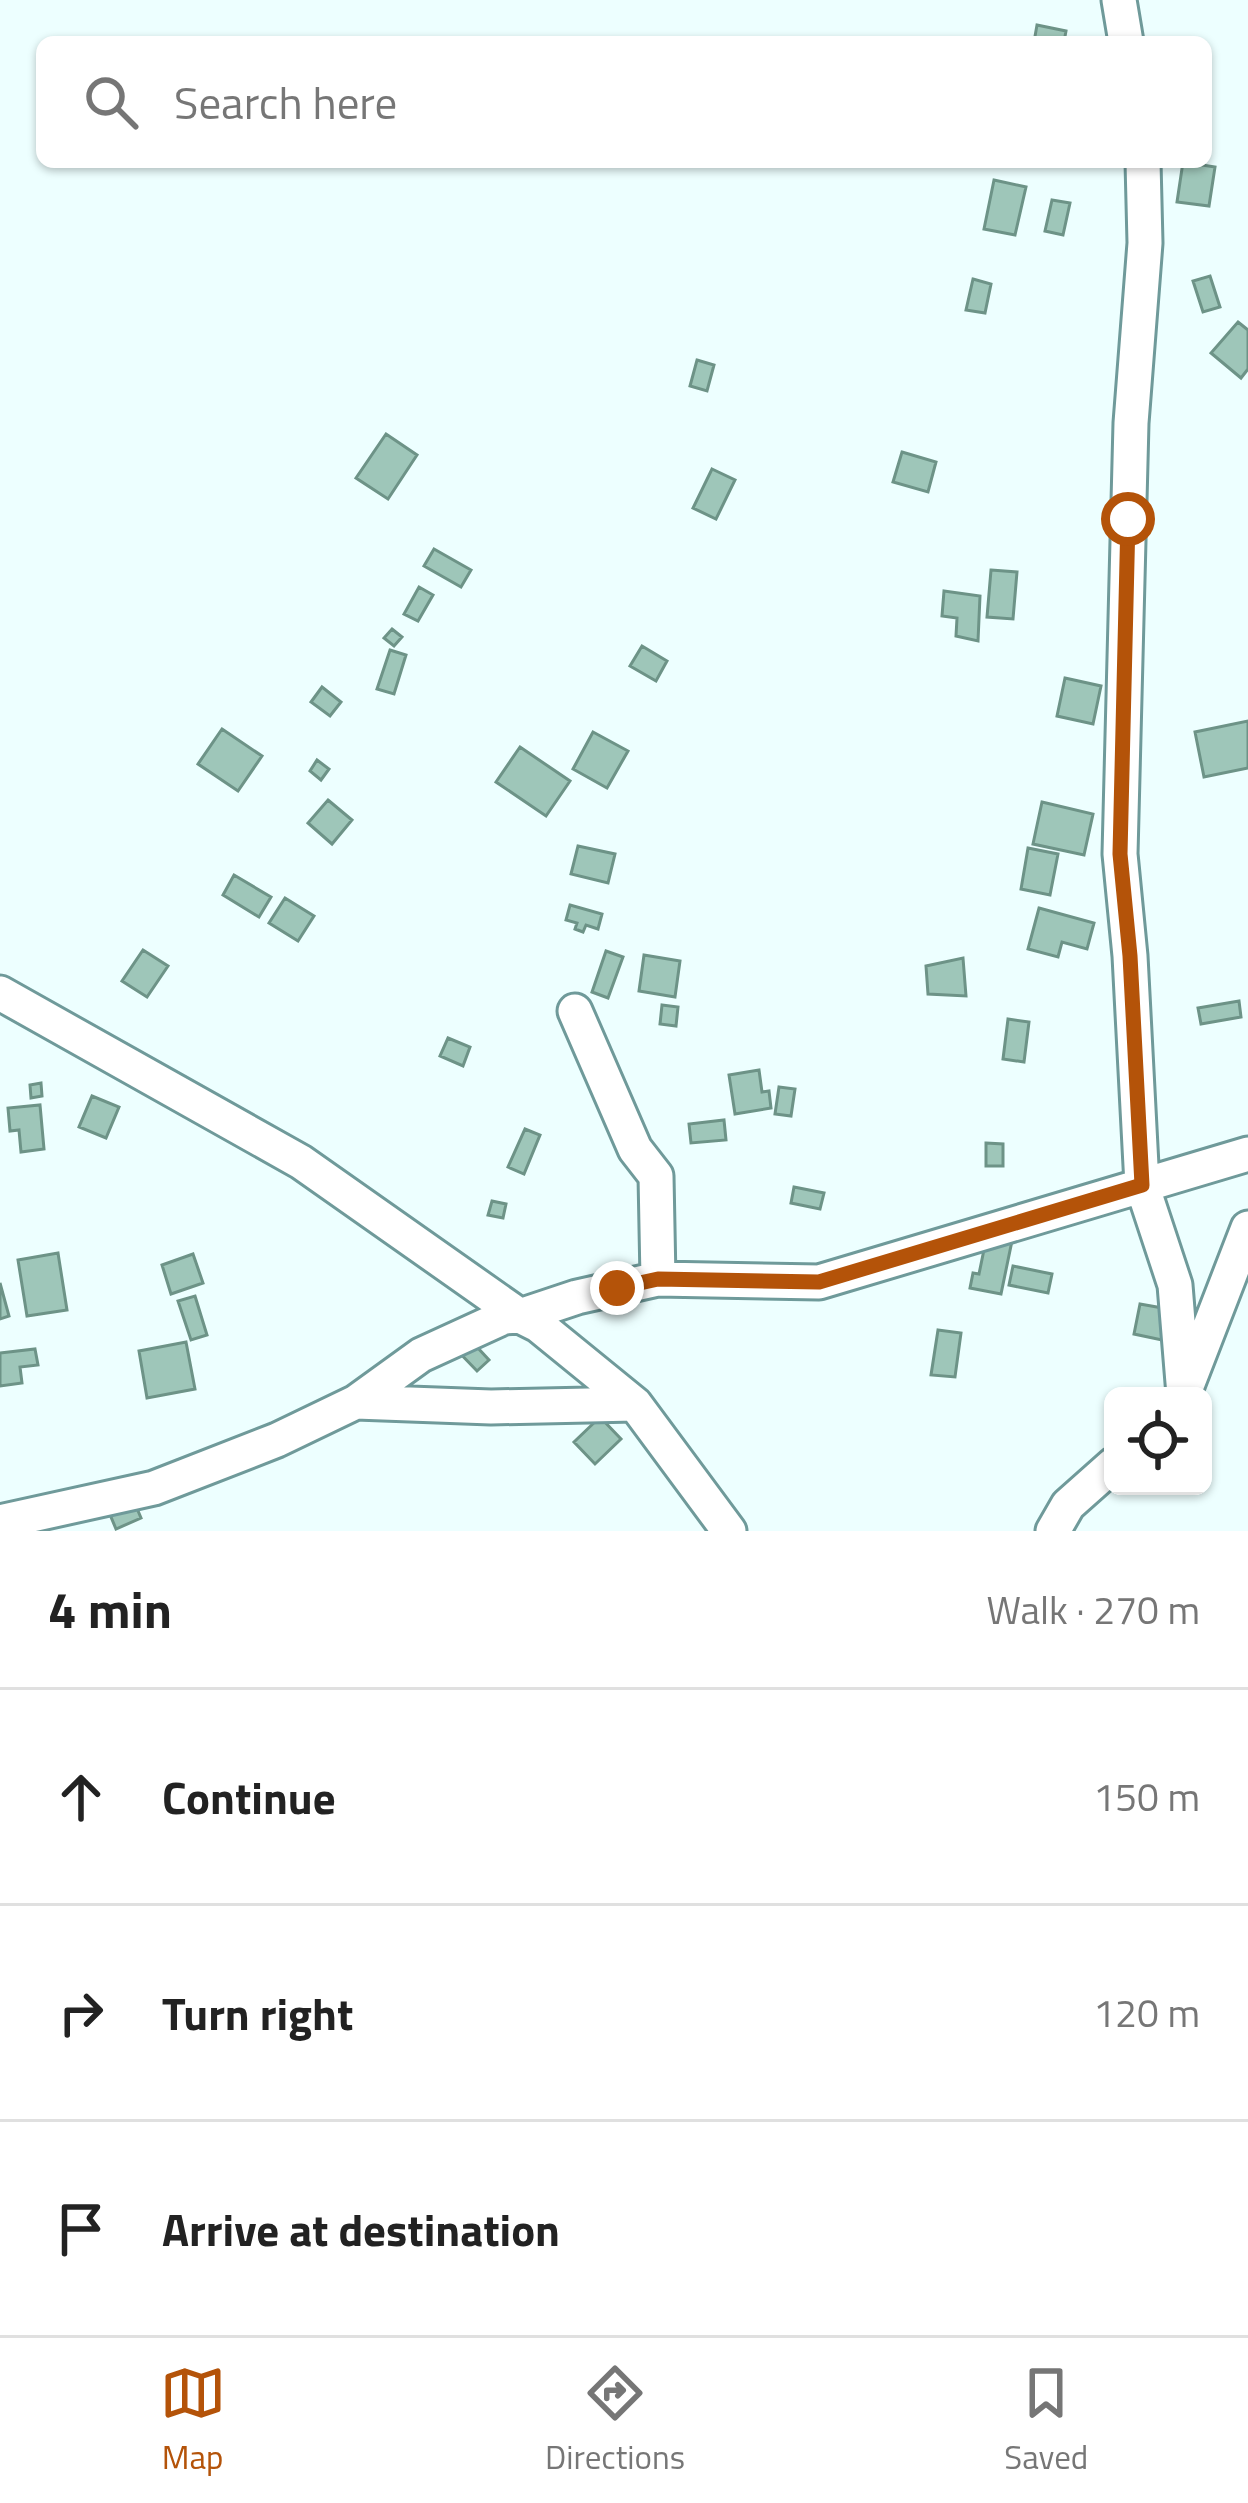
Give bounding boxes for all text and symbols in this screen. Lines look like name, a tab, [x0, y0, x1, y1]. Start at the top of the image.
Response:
search box	[36, 36, 1212, 168]
text: Search here	[174, 68, 397, 136]
icon: search	[78, 69, 144, 135]
route start	[1101, 492, 1155, 546]
route end	[590, 1261, 644, 1315]
map controls	[1104, 1387, 1212, 1495]
button: locate	[1104, 1387, 1212, 1495]
text: 4 min	[48, 1570, 172, 1648]
text: Walk · 270 m	[986, 1580, 1200, 1639]
text: Continue	[162, 1763, 336, 1831]
icon: ahead	[48, 1764, 114, 1830]
text: 150 m	[1093, 1767, 1200, 1826]
text: Turn right	[162, 1979, 353, 2047]
icon: right	[48, 1980, 114, 2046]
text: 120 m	[1093, 1983, 1200, 2042]
text: Arrive at destination	[162, 2195, 560, 2263]
icon: arrive	[48, 2196, 114, 2262]
tab: Map	[160, 2360, 226, 2482]
tab: Directions	[545, 2360, 685, 2482]
tab: Saved	[1004, 2360, 1088, 2482]

